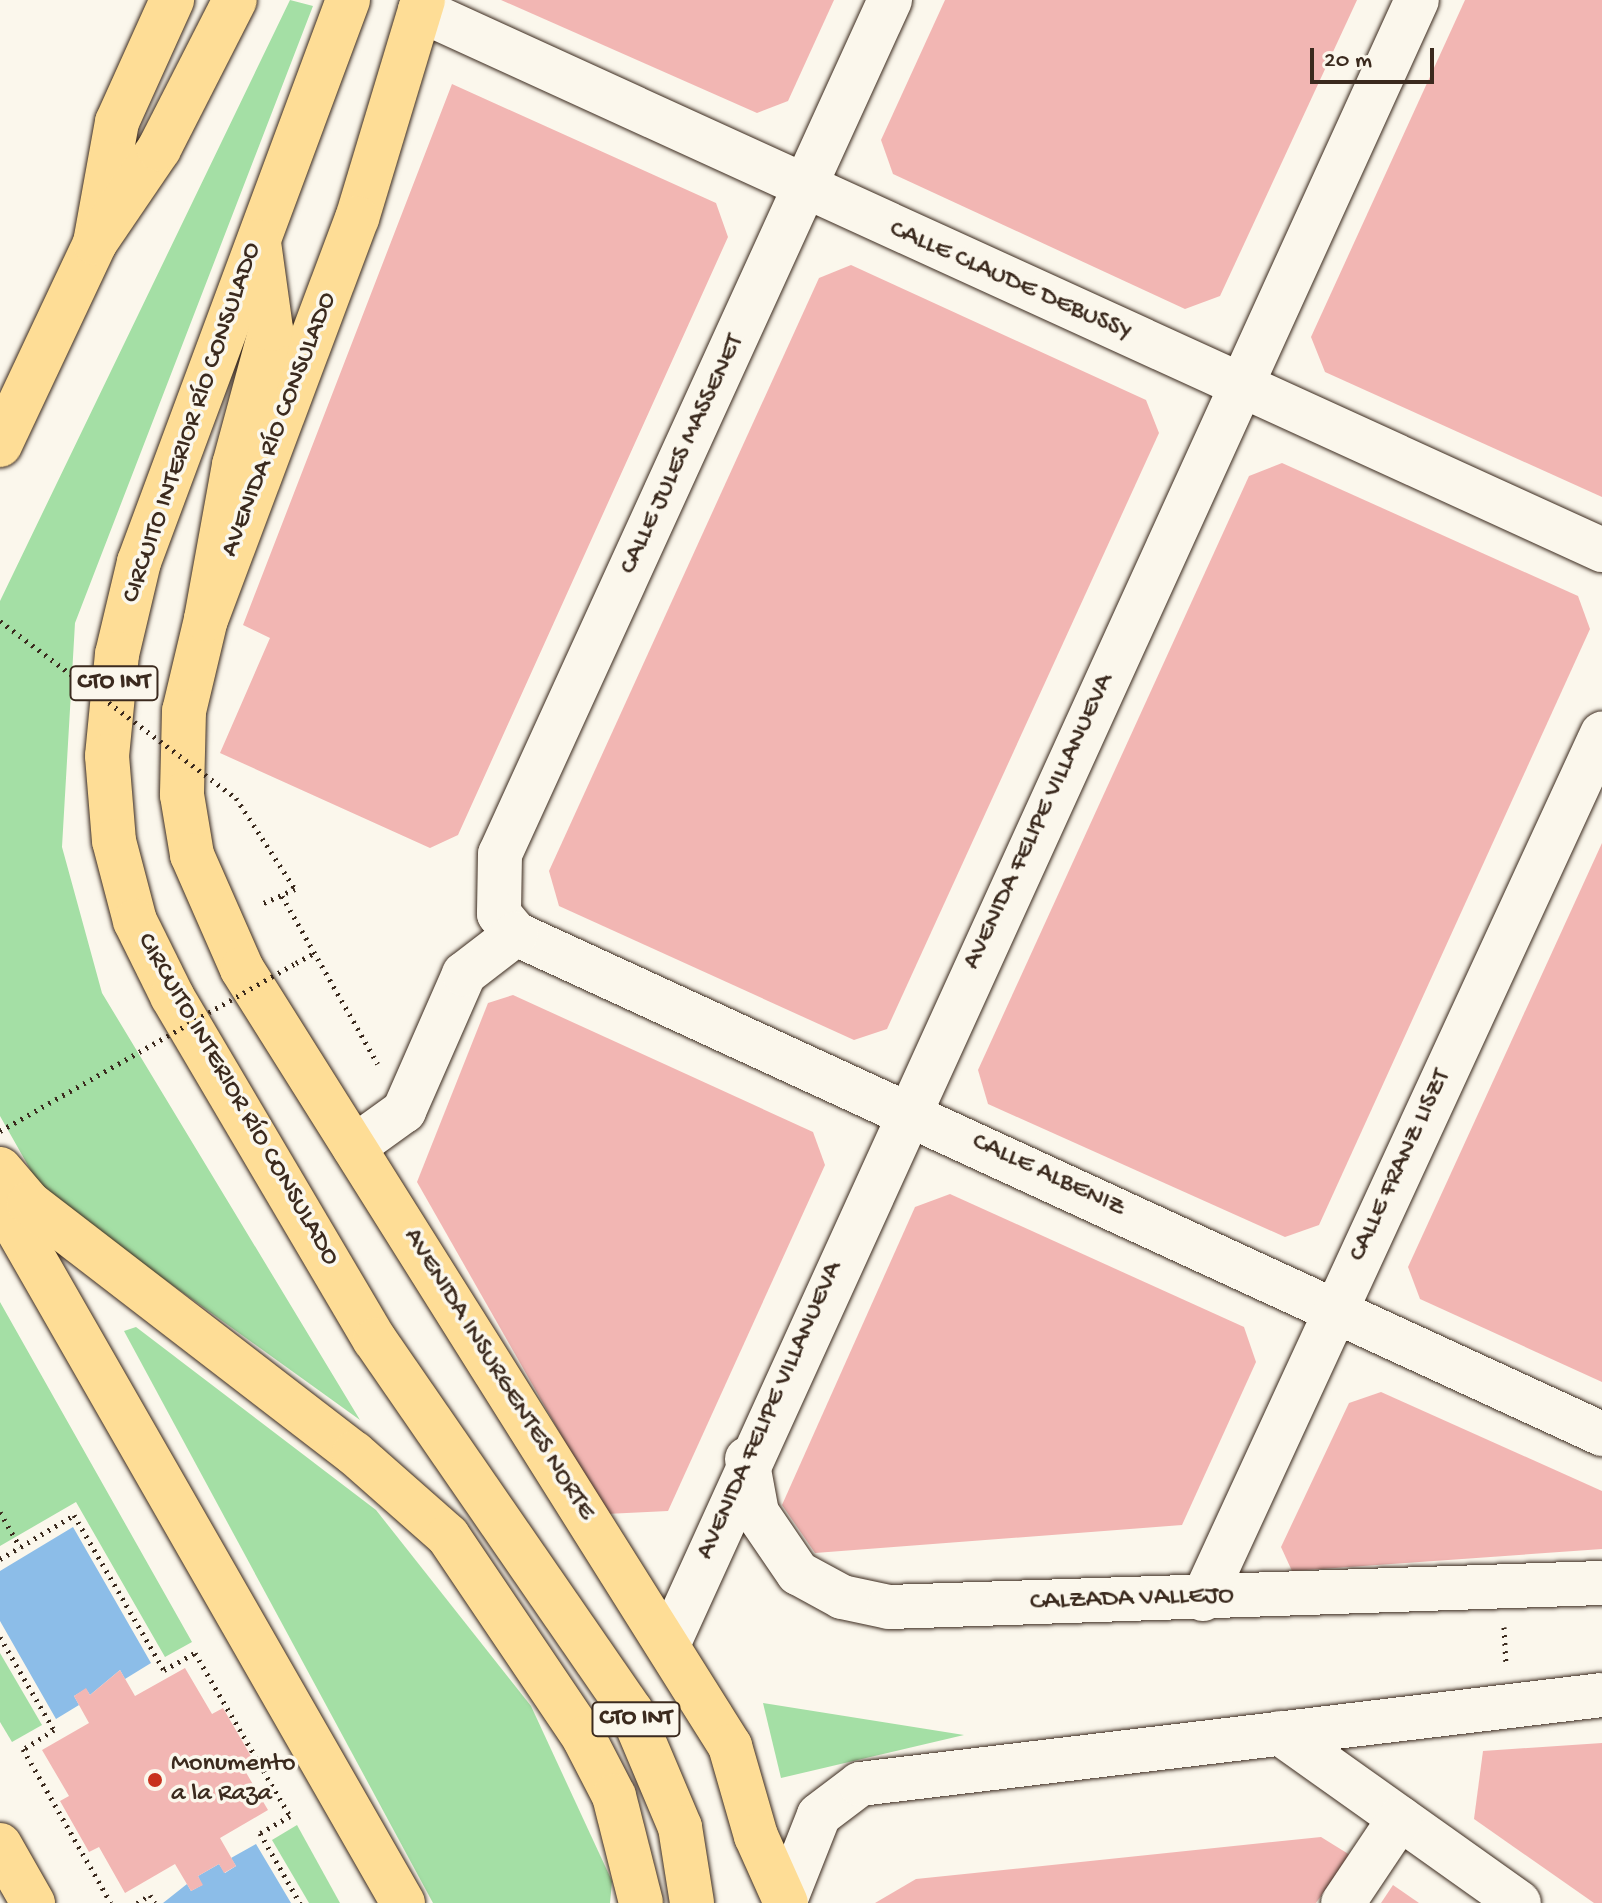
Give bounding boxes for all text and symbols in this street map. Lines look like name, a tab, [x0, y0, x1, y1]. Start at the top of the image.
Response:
scale bar	[1314, 32, 1438, 82]
text: 20 m	[1324, 47, 1372, 76]
street label: CALLE CLAUDE DEBUSSY	[884, 215, 1136, 349]
street label: CIRCUITO INTERIOR RÍO CONSULADO	[117, 239, 269, 607]
street label: AVENIDA RÍO CONSULADO	[215, 288, 345, 562]
street label: CALLE JULES MASSENET	[614, 330, 752, 580]
road number: CTO INT	[68, 663, 160, 703]
street label: AVENIDA FELIPE VILLANUEVA	[958, 669, 1122, 975]
street label: CIRCUITO INTERIOR RÍO CONSULADO	[129, 928, 345, 1272]
street label: CALLE FRANZ LISZT	[1343, 1065, 1459, 1267]
street label: CALLE ALBENIZ	[967, 1127, 1129, 1225]
street label: AVENIDA INSURGENTES NORTE	[395, 1223, 601, 1527]
street label: AVENIDA FELIPE VILLANUEVA	[691, 1257, 851, 1565]
street label: CALZADA VALLEJO	[1030, 1581, 1234, 1619]
road number: CTO INT	[590, 1699, 682, 1739]
place label: Monumento a la Raza	[171, 1749, 295, 1810]
marker: Monumento a la Raza	[146, 1771, 164, 1789]

